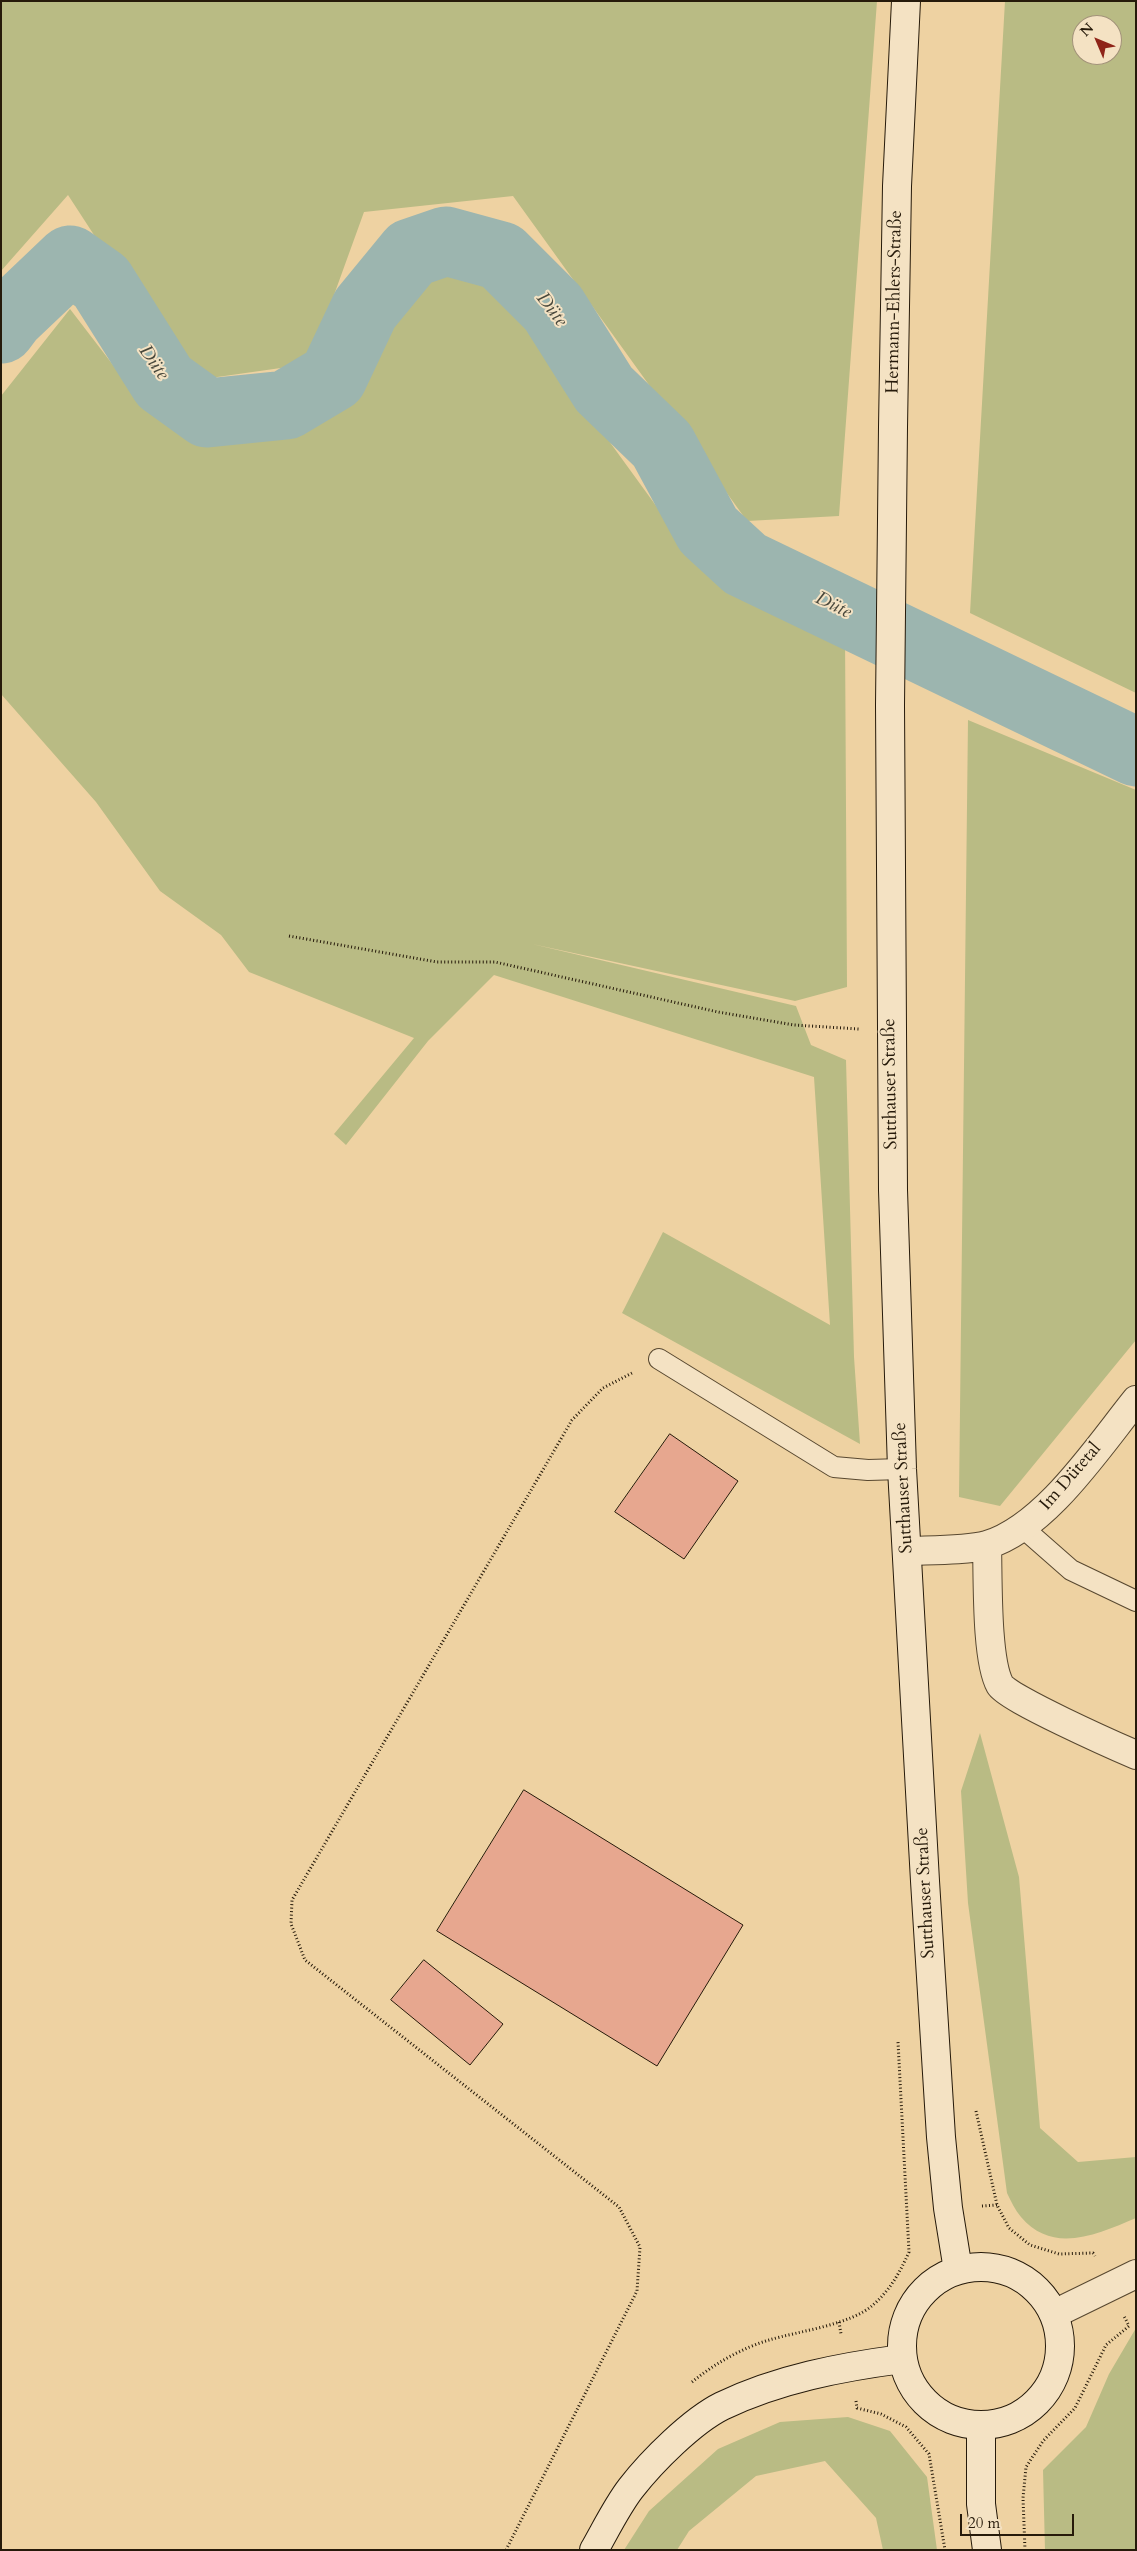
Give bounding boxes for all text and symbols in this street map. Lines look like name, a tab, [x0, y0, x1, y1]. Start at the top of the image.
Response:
north arrow	[1072, 15, 1122, 65]
text: N	[1076, 19, 1098, 41]
street label: Hermann-Ehlers-Straße	[883, 210, 907, 394]
water label: Düte	[530, 288, 572, 332]
water label: Düte	[133, 341, 173, 385]
water label: Düte	[811, 588, 855, 624]
street label: Sutthauser Straße	[879, 1018, 903, 1150]
street label: Sutthauser Straße	[890, 1422, 918, 1554]
street label: Im Dütetal	[1036, 1439, 1106, 1515]
street label: Sutthauser Straße	[912, 1827, 940, 1959]
scale bar	[962, 2504, 1076, 2536]
text: 20 m	[968, 2513, 1000, 2533]

